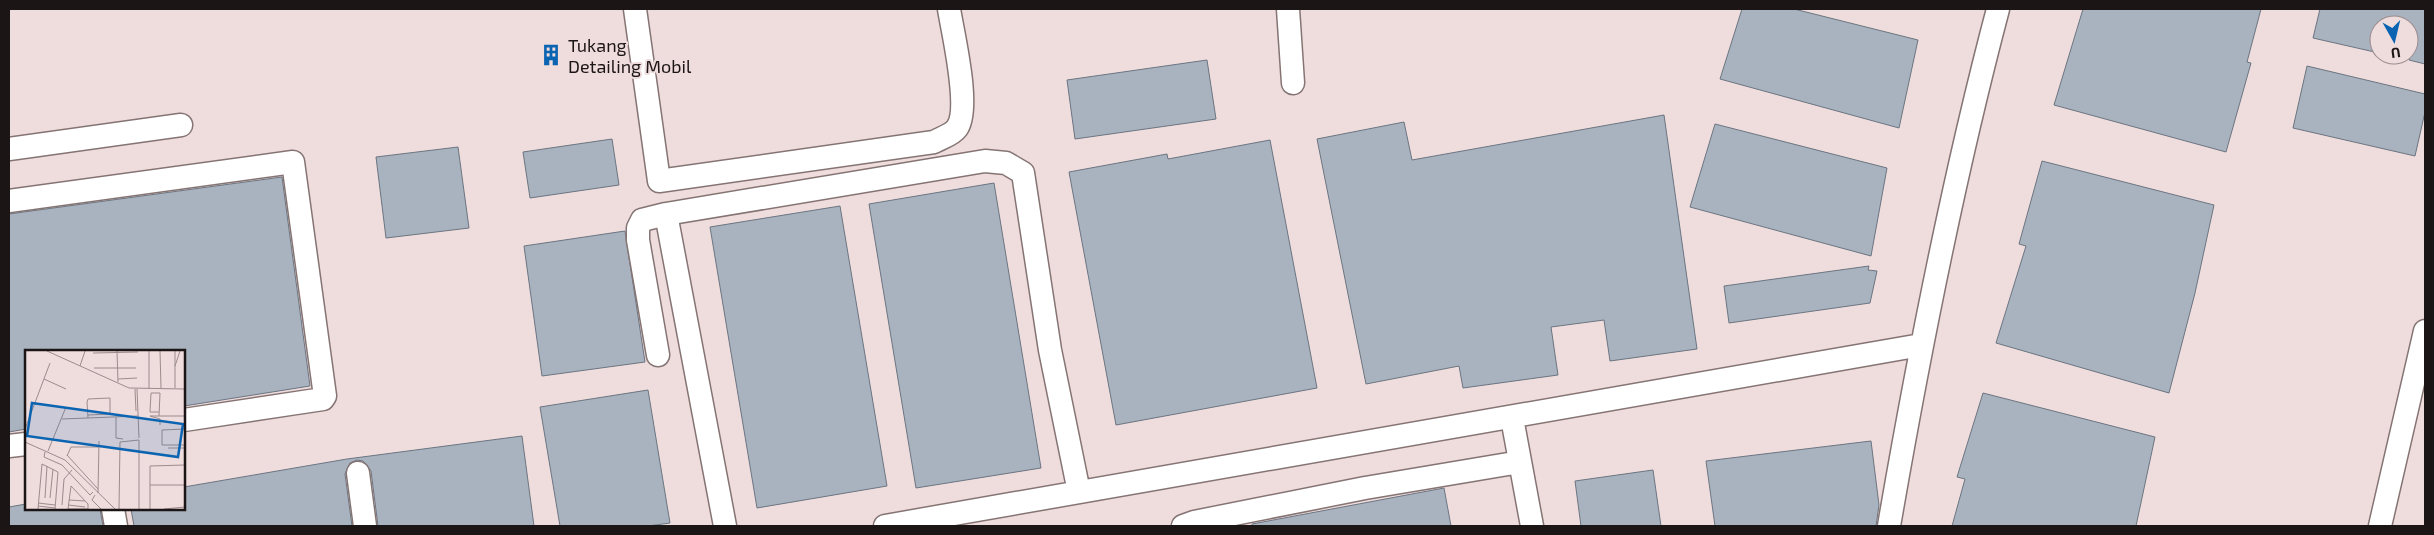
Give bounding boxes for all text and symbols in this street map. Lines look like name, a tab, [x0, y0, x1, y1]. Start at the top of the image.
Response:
north arrow	[2369, 15, 2419, 65]
place label: Tukang Detailing Mobil	[568, 34, 692, 77]
building icon: Tukang Detailing Mobil	[538, 42, 564, 68]
text: U	[2390, 44, 2402, 62]
inset map	[25, 350, 185, 510]

